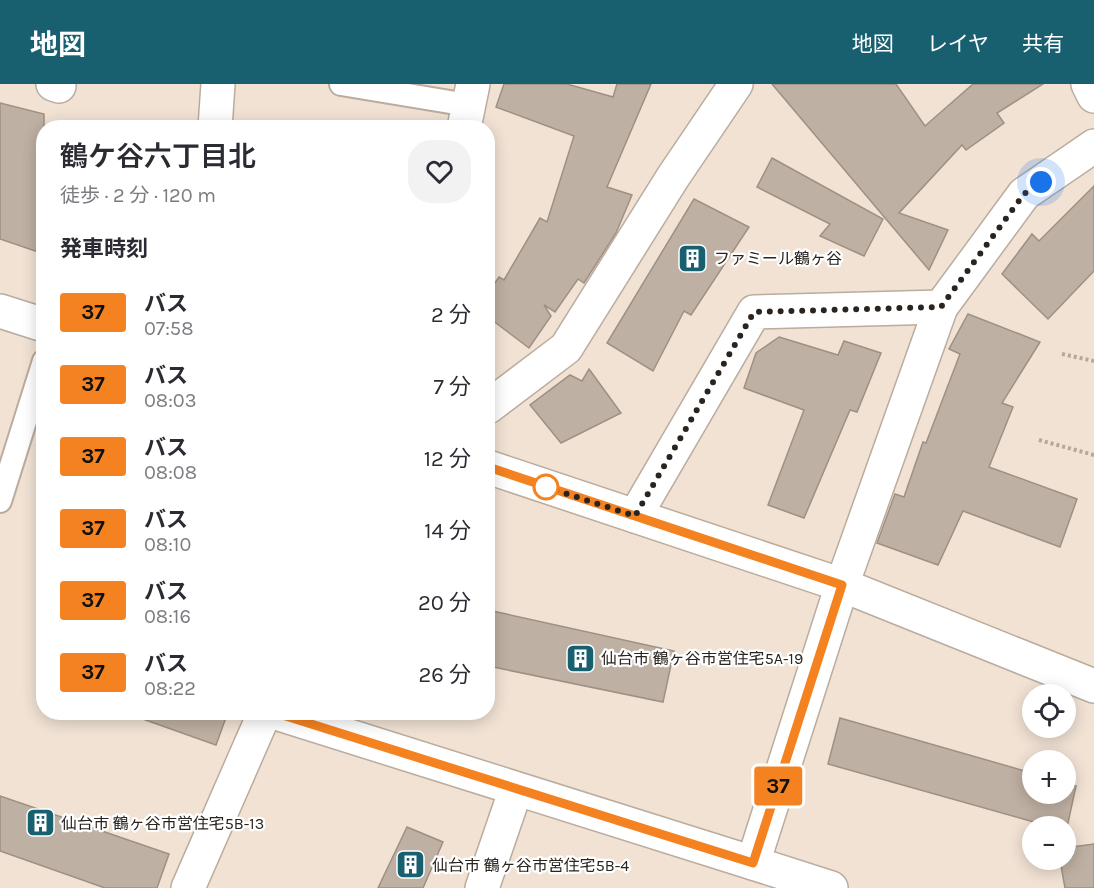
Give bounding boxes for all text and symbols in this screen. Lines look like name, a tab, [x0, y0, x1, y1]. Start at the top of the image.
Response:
text: 地図	[30, 28, 86, 61]
text: 地図	[852, 32, 894, 56]
text: レイヤ	[927, 32, 989, 56]
text: 共有	[1022, 32, 1064, 56]
text: 鶴ケ谷六丁目北	[60, 140, 256, 173]
button: heart	[408, 140, 471, 203]
your location	[1026, 167, 1056, 197]
text: 徒歩 · 2 分 · 120 m	[60, 184, 216, 207]
text: 発車時刻	[60, 236, 148, 262]
building icon: ファミール鶴ヶ谷	[677, 242, 709, 274]
place label: ファミール鶴ヶ谷	[714, 249, 842, 268]
text: バス	[144, 291, 188, 317]
text: 37	[81, 300, 105, 324]
text: 2 分	[431, 302, 471, 328]
text: 07:58	[144, 317, 193, 340]
text: バス	[144, 363, 188, 389]
text: 37	[81, 372, 105, 396]
text: 7 分	[433, 374, 471, 400]
text: 08:03	[144, 389, 196, 412]
text: バス	[144, 435, 188, 461]
text: 37	[81, 444, 105, 468]
text: 12 分	[424, 446, 471, 472]
text: 08:08	[144, 461, 197, 484]
unlabelled marker	[533, 474, 559, 500]
text: バス	[144, 507, 188, 533]
text: 37	[81, 516, 105, 540]
text: 14 分	[424, 518, 471, 544]
text: 08:10	[144, 533, 191, 556]
text: バス	[144, 579, 188, 605]
text: 37	[81, 588, 105, 612]
text: 20 分	[418, 590, 471, 616]
text: 08:16	[144, 605, 191, 628]
building icon: 仙台市 鶴ヶ谷市営住宅5A-19	[564, 642, 596, 674]
place label: 仙台市 鶴ヶ谷市営住宅5A-19	[601, 649, 803, 668]
text: バス	[144, 651, 188, 677]
text: 37	[81, 660, 105, 684]
text: 26 分	[418, 662, 471, 688]
text: 08:22	[144, 677, 196, 700]
map controls	[1022, 684, 1076, 870]
button: locate	[1022, 684, 1076, 738]
button: +	[1022, 750, 1076, 804]
line badge: 37	[751, 766, 805, 806]
text: 37	[766, 774, 790, 798]
building icon: 仙台市 鶴ヶ谷市営住宅5B-13	[24, 807, 56, 839]
place label: 仙台市 鶴ヶ谷市営住宅5B-13	[61, 814, 264, 833]
button: −	[1022, 816, 1076, 870]
building icon: 仙台市 鶴ヶ谷市営住宅5B-4	[395, 849, 427, 881]
place label: 仙台市 鶴ヶ谷市営住宅5B-4	[432, 856, 629, 875]

